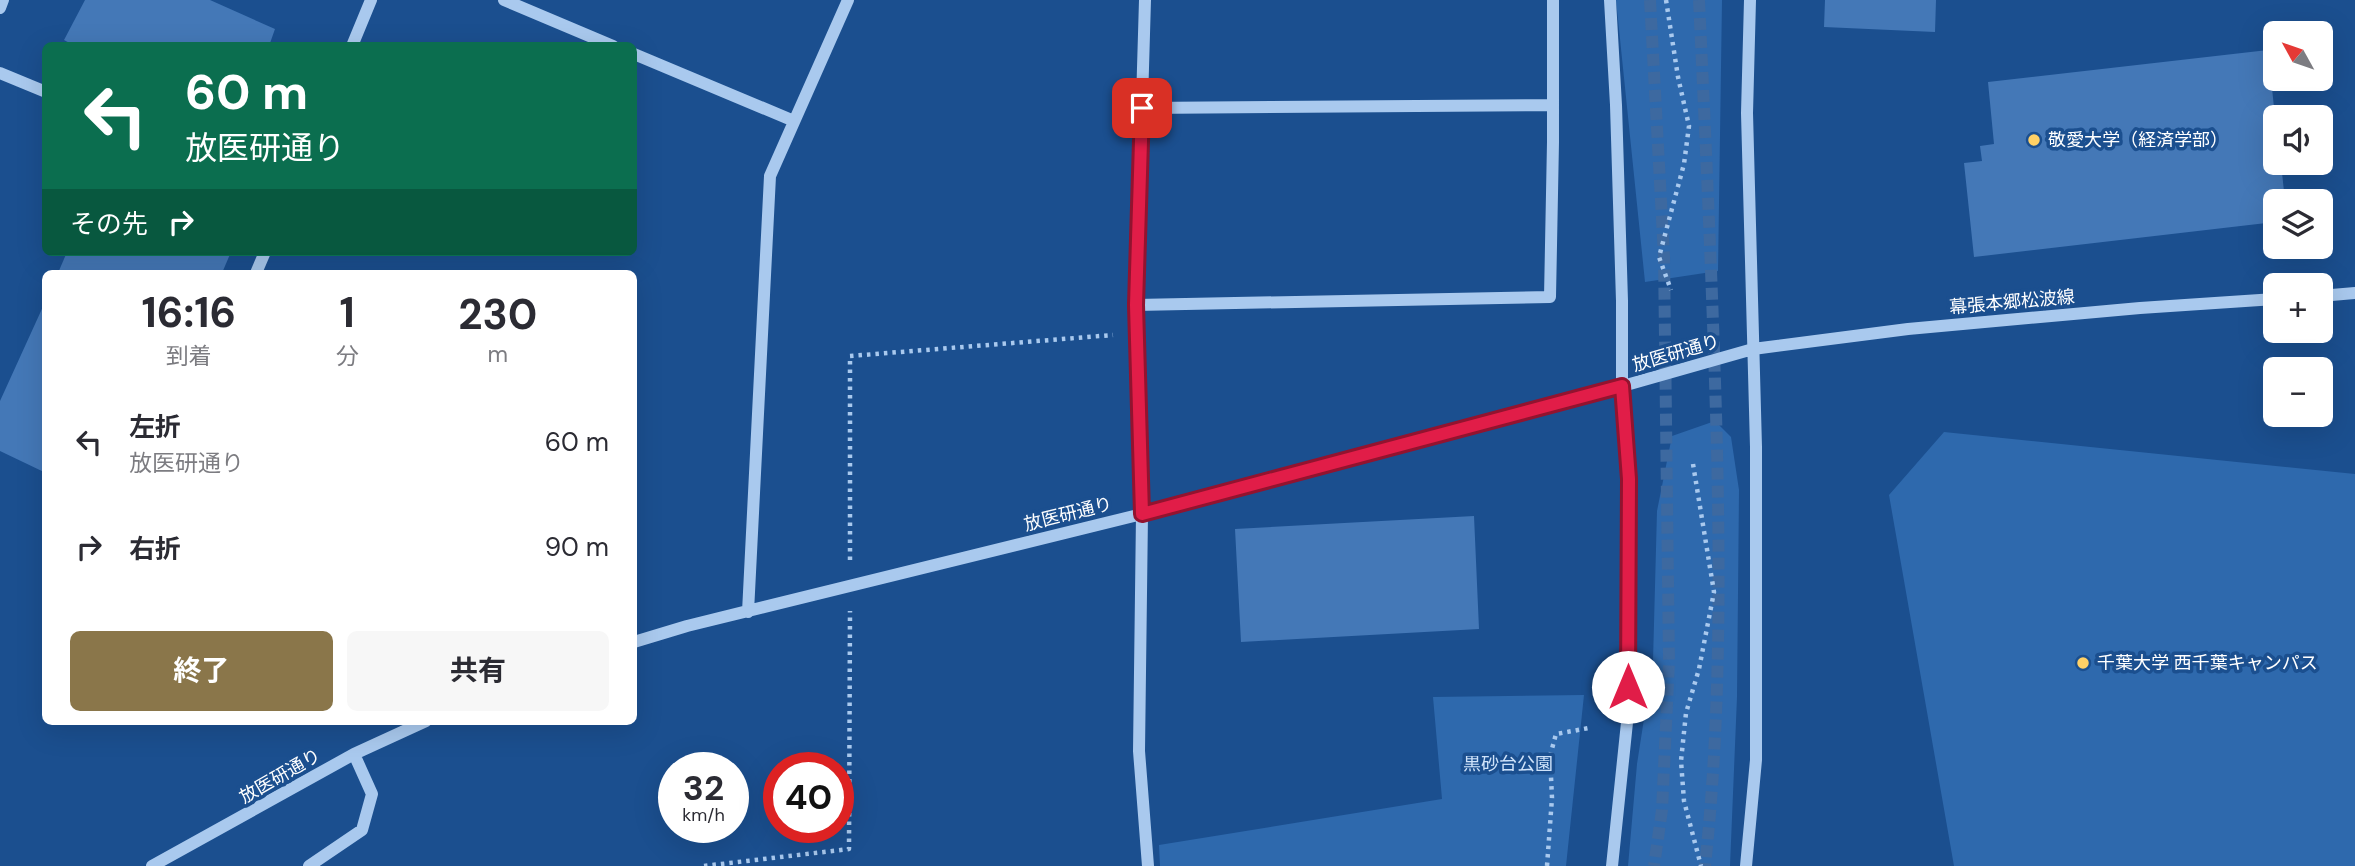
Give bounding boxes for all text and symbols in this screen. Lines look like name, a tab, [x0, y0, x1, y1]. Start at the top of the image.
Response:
north arrow	[2263, 21, 2333, 91]
map controls	[2263, 21, 2333, 427]
text: 60 m	[185, 60, 308, 124]
icon: left	[70, 70, 161, 161]
pin	[1112, 78, 1172, 138]
icon: arrive	[1123, 89, 1161, 127]
button: sound	[2263, 105, 2333, 175]
text: 放医研通り	[185, 127, 345, 169]
place label: 敬愛大学（経済学部）	[2048, 128, 2228, 152]
marker: 敬愛大学（経済学部）	[2026, 132, 2042, 148]
button: layers	[2263, 189, 2333, 259]
icon: right	[162, 203, 200, 241]
text: その先	[70, 207, 148, 241]
button: +	[2263, 273, 2333, 343]
text: 16:16	[142, 285, 236, 340]
text: 1	[340, 285, 355, 340]
street label: 幕張本郷松波線	[1948, 285, 2076, 319]
text: 230	[458, 287, 537, 342]
street label: 放医研通り	[1629, 329, 1723, 377]
text: m	[488, 339, 508, 369]
text: 到着	[166, 341, 212, 371]
text: 分	[336, 341, 359, 371]
button: −	[2263, 357, 2333, 427]
text: 左折	[129, 410, 181, 444]
icon: left	[70, 423, 108, 461]
text: 60 m	[545, 425, 609, 459]
text: 放医研通り	[129, 448, 244, 478]
street label: 放医研通り	[1021, 491, 1115, 537]
icon: right	[70, 528, 108, 566]
text: 90 m	[545, 530, 609, 564]
text: 右折	[129, 532, 181, 566]
button: 終了	[70, 631, 333, 711]
button: 共有	[347, 631, 609, 711]
position arrow	[1591, 650, 1665, 724]
place label: 千葉大学 西千葉キャンパス	[2097, 651, 2318, 675]
marker: 千葉大学 西千葉キャンパス	[2075, 655, 2091, 671]
street label: 放医研通り	[235, 743, 325, 809]
speed limit sign: 40	[763, 752, 854, 843]
park label: 黒砂台公園	[1463, 752, 1553, 776]
text: 32	[683, 765, 724, 811]
text: km/h	[682, 803, 725, 827]

